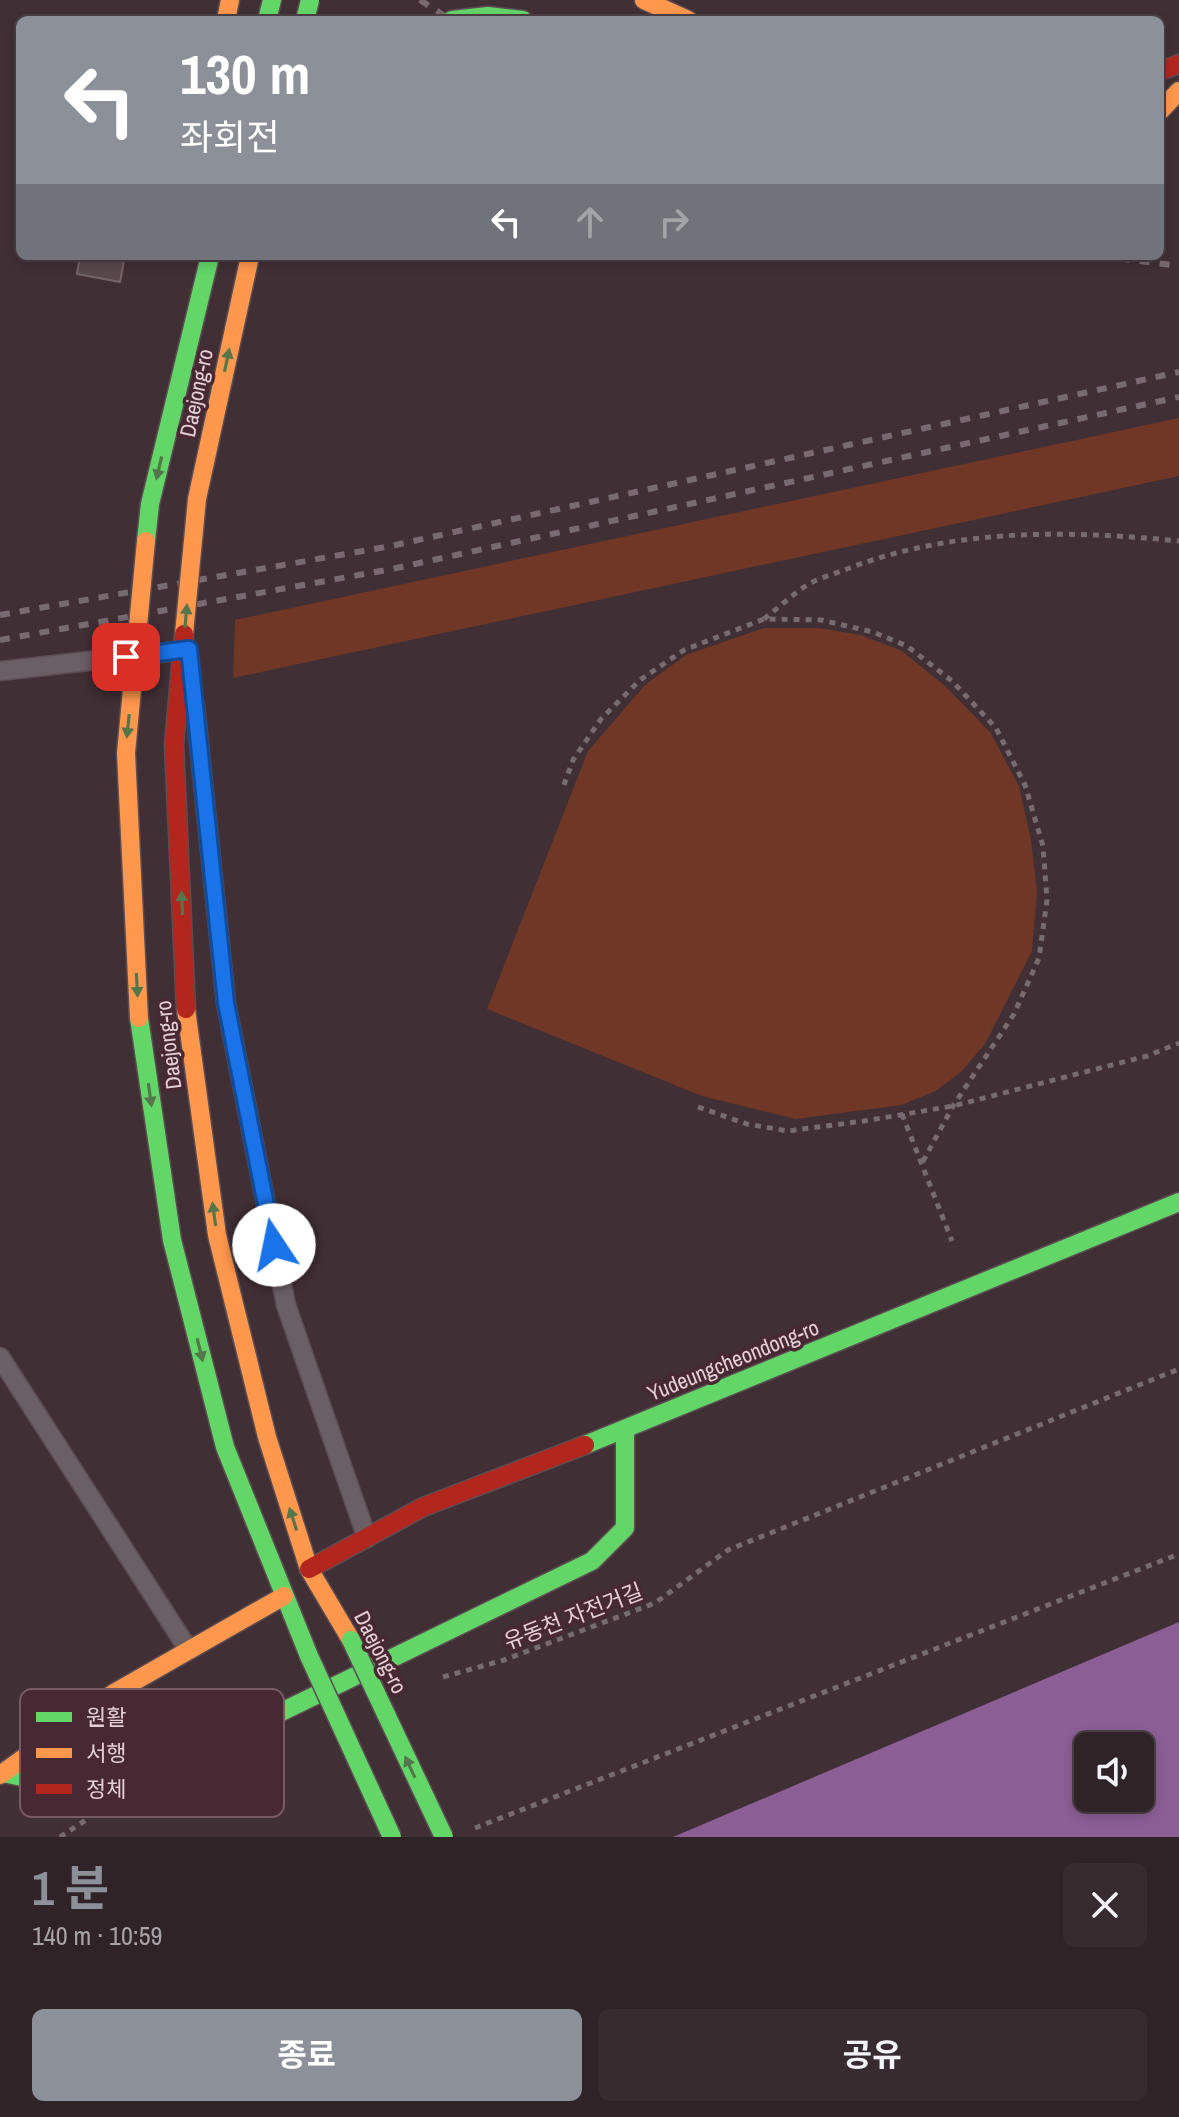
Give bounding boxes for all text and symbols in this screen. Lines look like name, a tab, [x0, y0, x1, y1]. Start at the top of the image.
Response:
text: 130 m	[180, 36, 310, 111]
icon: left	[48, 48, 152, 152]
text: 좌회전	[180, 113, 279, 161]
icon: left	[484, 200, 528, 244]
icon: ahead	[568, 200, 612, 244]
icon: right	[652, 200, 696, 244]
street label: Daejong-ro	[172, 346, 220, 440]
one-way arrow	[221, 347, 234, 372]
one-way arrow	[152, 456, 165, 481]
one-way arrow	[180, 603, 193, 628]
pin	[92, 623, 160, 691]
icon: arrive	[104, 635, 148, 679]
one-way arrow	[122, 714, 135, 739]
one-way arrow	[175, 890, 188, 915]
one-way arrow	[131, 973, 144, 998]
street label: Daejong-ro	[148, 999, 188, 1091]
one-way arrow	[145, 1083, 157, 1108]
one-way arrow	[207, 1201, 220, 1226]
position arrow	[232, 1203, 316, 1287]
street label: Yudeungcheondong-ro	[643, 1312, 823, 1408]
one-way arrow	[195, 1338, 207, 1363]
one-way arrow	[287, 1507, 299, 1531]
street label: 유동천 자전거길	[499, 1576, 647, 1656]
street label: Daejong-ro	[347, 1605, 415, 1699]
legend	[20, 1689, 284, 1817]
text: 원활	[86, 1702, 126, 1732]
map controls	[1074, 1732, 1154, 1812]
button: sound	[1074, 1732, 1154, 1812]
text: 서행	[86, 1738, 126, 1768]
one-way arrow	[403, 1755, 417, 1779]
text: 정체	[86, 1774, 126, 1804]
text: 1 분	[32, 1855, 109, 1920]
button: close	[1063, 1863, 1147, 1947]
text: 140 m · 10:59	[32, 1918, 162, 1953]
button: 종료	[32, 2009, 582, 2101]
button: 공유	[598, 2009, 1147, 2101]

